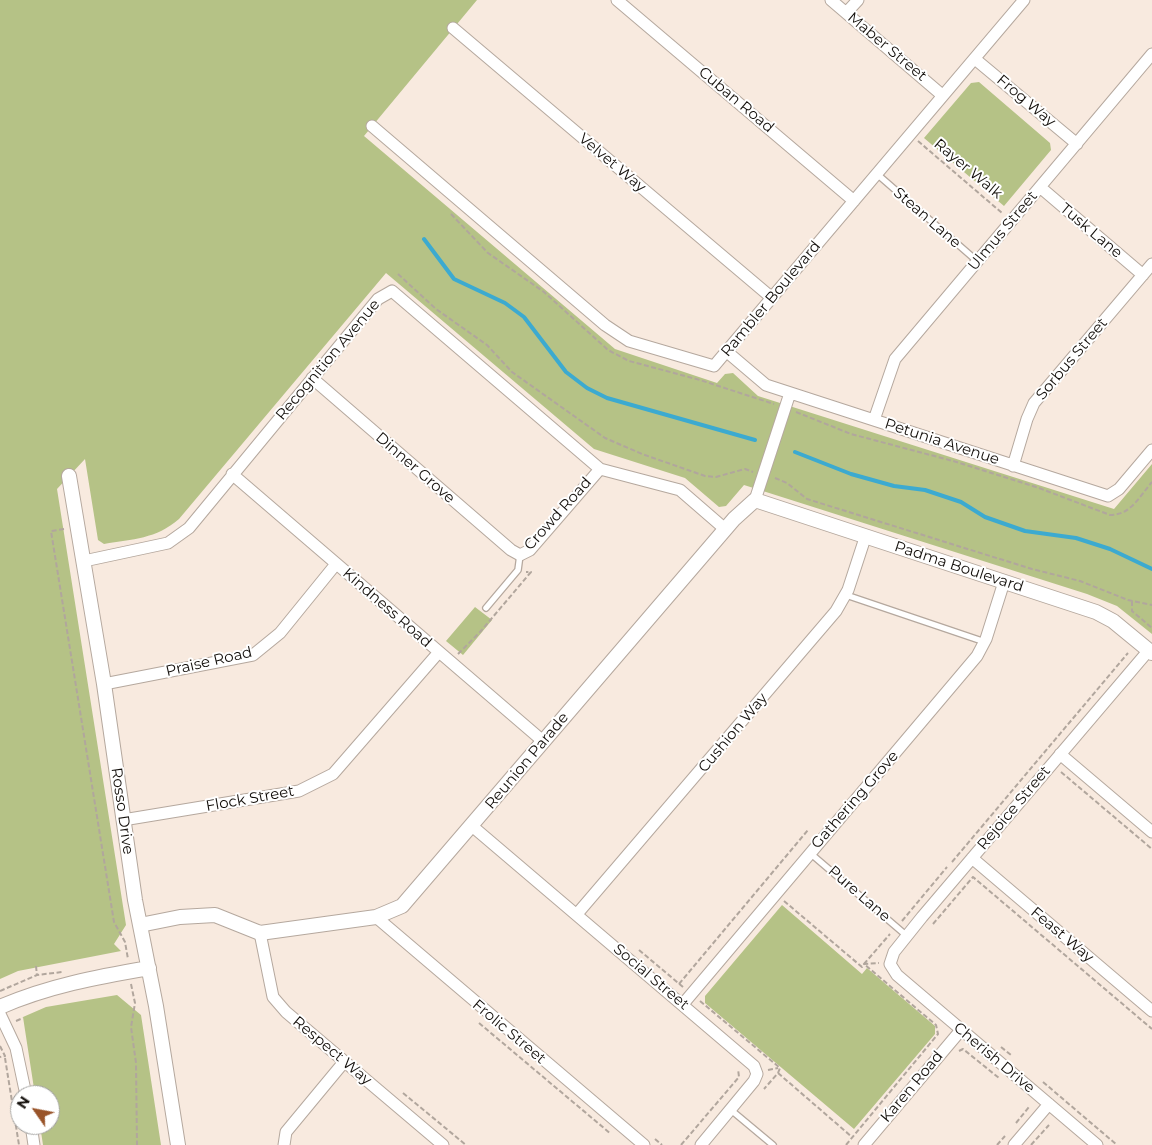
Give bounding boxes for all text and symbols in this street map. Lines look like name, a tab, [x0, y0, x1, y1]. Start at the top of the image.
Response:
street label: Maber Street	[844, 9, 930, 85]
street label: Cuban Road	[695, 63, 777, 137]
street label: Frog Way	[993, 71, 1059, 131]
street label: Velvet Way	[575, 130, 649, 196]
street label: Rayer Walk	[930, 135, 1006, 203]
street label: Stean Lane	[890, 184, 964, 252]
street label: Ulmus Street	[964, 187, 1042, 275]
street label: Tusk Lane	[1056, 200, 1126, 262]
street label: Rambler Boulevard	[717, 238, 825, 360]
street label: Recognition Avenue	[272, 296, 384, 424]
street label: Sorbus Street	[1033, 314, 1111, 404]
street label: Petunia Avenue	[882, 415, 1002, 469]
street label: Dinner Grove	[372, 429, 458, 507]
street label: Crowd Road	[521, 474, 595, 554]
street label: Padma Boulevard	[892, 538, 1026, 596]
street label: Kindness Road	[339, 564, 435, 652]
street label: Praise Road	[164, 643, 254, 681]
street label: Cushion Way	[695, 690, 771, 776]
street label: Reunion Parade	[481, 709, 573, 813]
street label: Gathering Grove	[808, 747, 902, 853]
street label: Rejoice Street	[974, 762, 1054, 854]
street label: Rosso Drive	[107, 766, 137, 856]
street label: Flock Street	[204, 782, 296, 816]
street label: Pure Lane	[824, 862, 894, 926]
street label: Feast Way	[1027, 903, 1097, 967]
street label: Social Street	[610, 940, 692, 1014]
street label: Frolic Street	[469, 996, 549, 1068]
street label: Respect Way	[289, 1013, 375, 1089]
street label: Cherish Drive	[950, 1019, 1038, 1097]
street label: Karen Road	[877, 1048, 947, 1126]
north arrow	[10, 1085, 60, 1135]
text: N	[13, 1093, 34, 1112]

